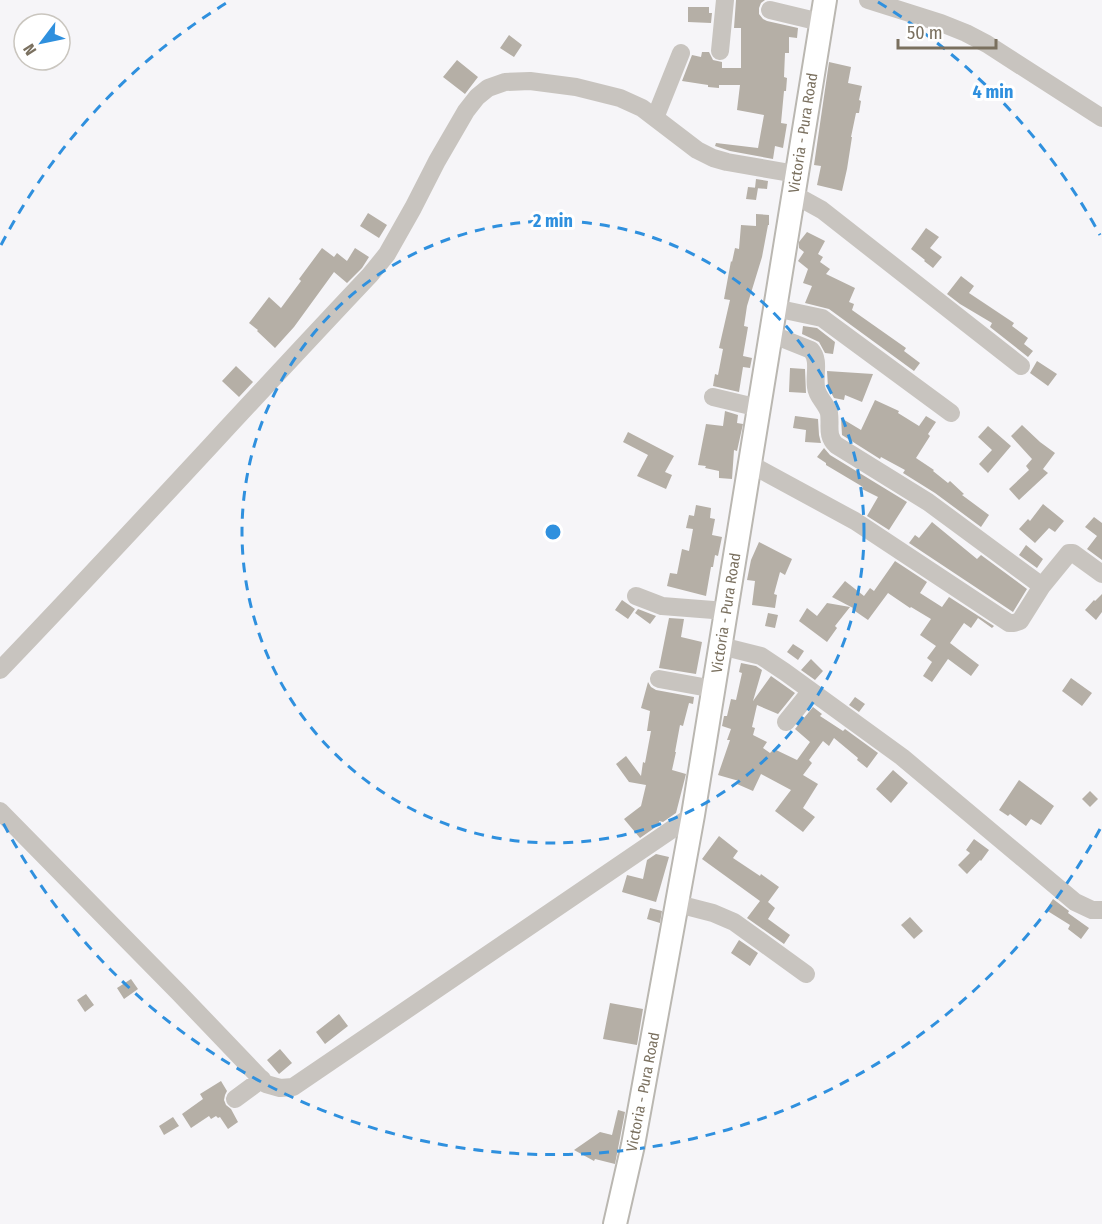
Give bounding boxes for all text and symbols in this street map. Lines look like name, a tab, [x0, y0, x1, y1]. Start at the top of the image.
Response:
north arrow	[12, 12, 72, 72]
scale bar	[898, 12, 996, 50]
text: 50 m	[907, 22, 943, 44]
text: N	[19, 41, 40, 59]
street label: Victoria - Pura Road	[785, 72, 821, 194]
text: 4 min	[973, 81, 1013, 103]
text: 2 min	[532, 210, 573, 232]
centre of rings	[543, 522, 563, 542]
street label: Victoria - Pura Road	[708, 552, 744, 674]
street label: Victoria - Pura Road	[623, 1031, 663, 1153]

